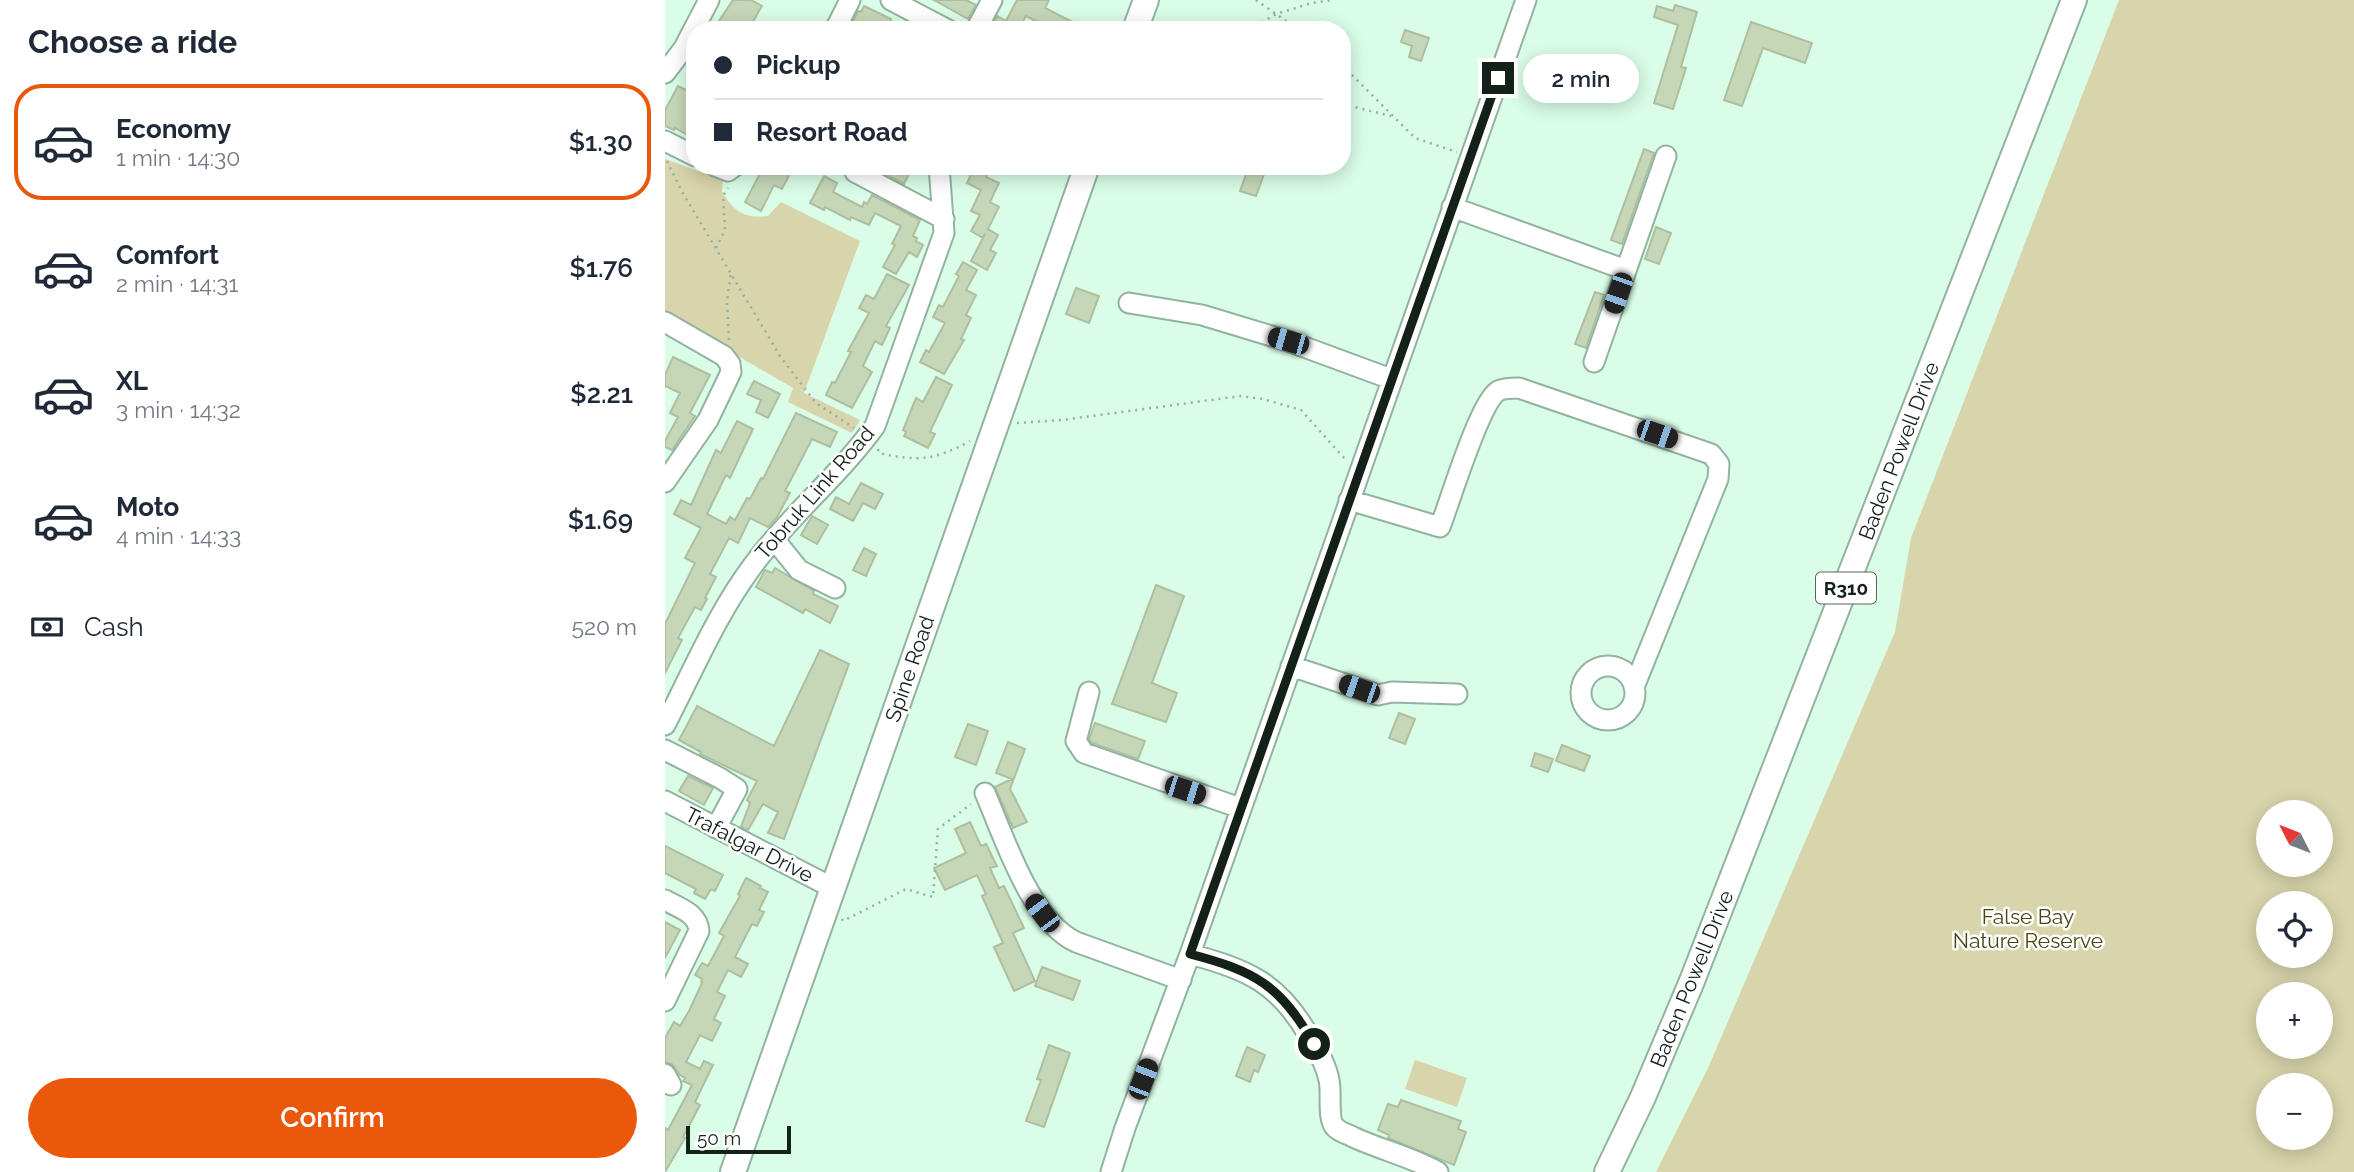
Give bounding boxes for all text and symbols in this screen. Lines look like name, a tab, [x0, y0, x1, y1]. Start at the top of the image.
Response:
text: Choose a ride	[28, 23, 237, 60]
text: Pickup	[756, 50, 841, 80]
callout: 2 min	[1523, 54, 1638, 102]
route end	[1482, 62, 1514, 94]
text: 2 min	[1552, 65, 1610, 92]
icon: car	[32, 111, 95, 174]
text: Economy	[116, 114, 231, 144]
text: Resort Road	[756, 117, 908, 147]
text: $1.30	[569, 127, 633, 157]
text: 1 min · 14:30	[116, 144, 240, 171]
icon: car	[32, 237, 95, 300]
text: Comfort	[116, 240, 219, 270]
text: $1.76	[569, 253, 633, 283]
text: 2 min · 14:31	[116, 270, 238, 297]
car	[1602, 270, 1635, 316]
car	[1265, 325, 1312, 357]
street label: Baden Powell Drive	[1853, 358, 1944, 543]
icon: car	[32, 363, 95, 426]
text: XL	[116, 366, 148, 396]
text: $2.21	[570, 379, 633, 409]
text: 3 min · 14:32	[116, 396, 241, 423]
car	[1634, 417, 1681, 451]
street label: Tobruk Link Road	[750, 421, 879, 564]
icon: car	[32, 489, 95, 552]
text: Moto	[116, 492, 179, 522]
text: $1.69	[568, 505, 633, 535]
text: 4 min · 14:33	[116, 522, 241, 549]
road number: R310	[1816, 572, 1876, 604]
icon: cash	[28, 608, 66, 646]
text: Cash	[84, 612, 144, 642]
street label: Spine Road	[880, 612, 939, 725]
text: 520 m	[571, 613, 637, 640]
car	[1336, 672, 1383, 706]
car	[1162, 774, 1209, 806]
north arrow	[2256, 800, 2333, 877]
map controls	[2256, 800, 2333, 1150]
street label: Trafalgar Drive	[681, 802, 817, 888]
street label: Baden Powell Drive	[1645, 887, 1738, 1071]
car	[1021, 890, 1064, 936]
button: locate	[2256, 891, 2333, 968]
park label: False Bay Nature Reserve	[1953, 904, 2103, 953]
button: +	[2256, 982, 2333, 1059]
route start	[1298, 1028, 1330, 1060]
car	[1126, 1056, 1161, 1102]
button: −	[2256, 1073, 2333, 1150]
button: Confirm	[28, 1078, 637, 1158]
scale bar	[686, 1123, 791, 1155]
text: 50 m	[697, 1127, 741, 1149]

